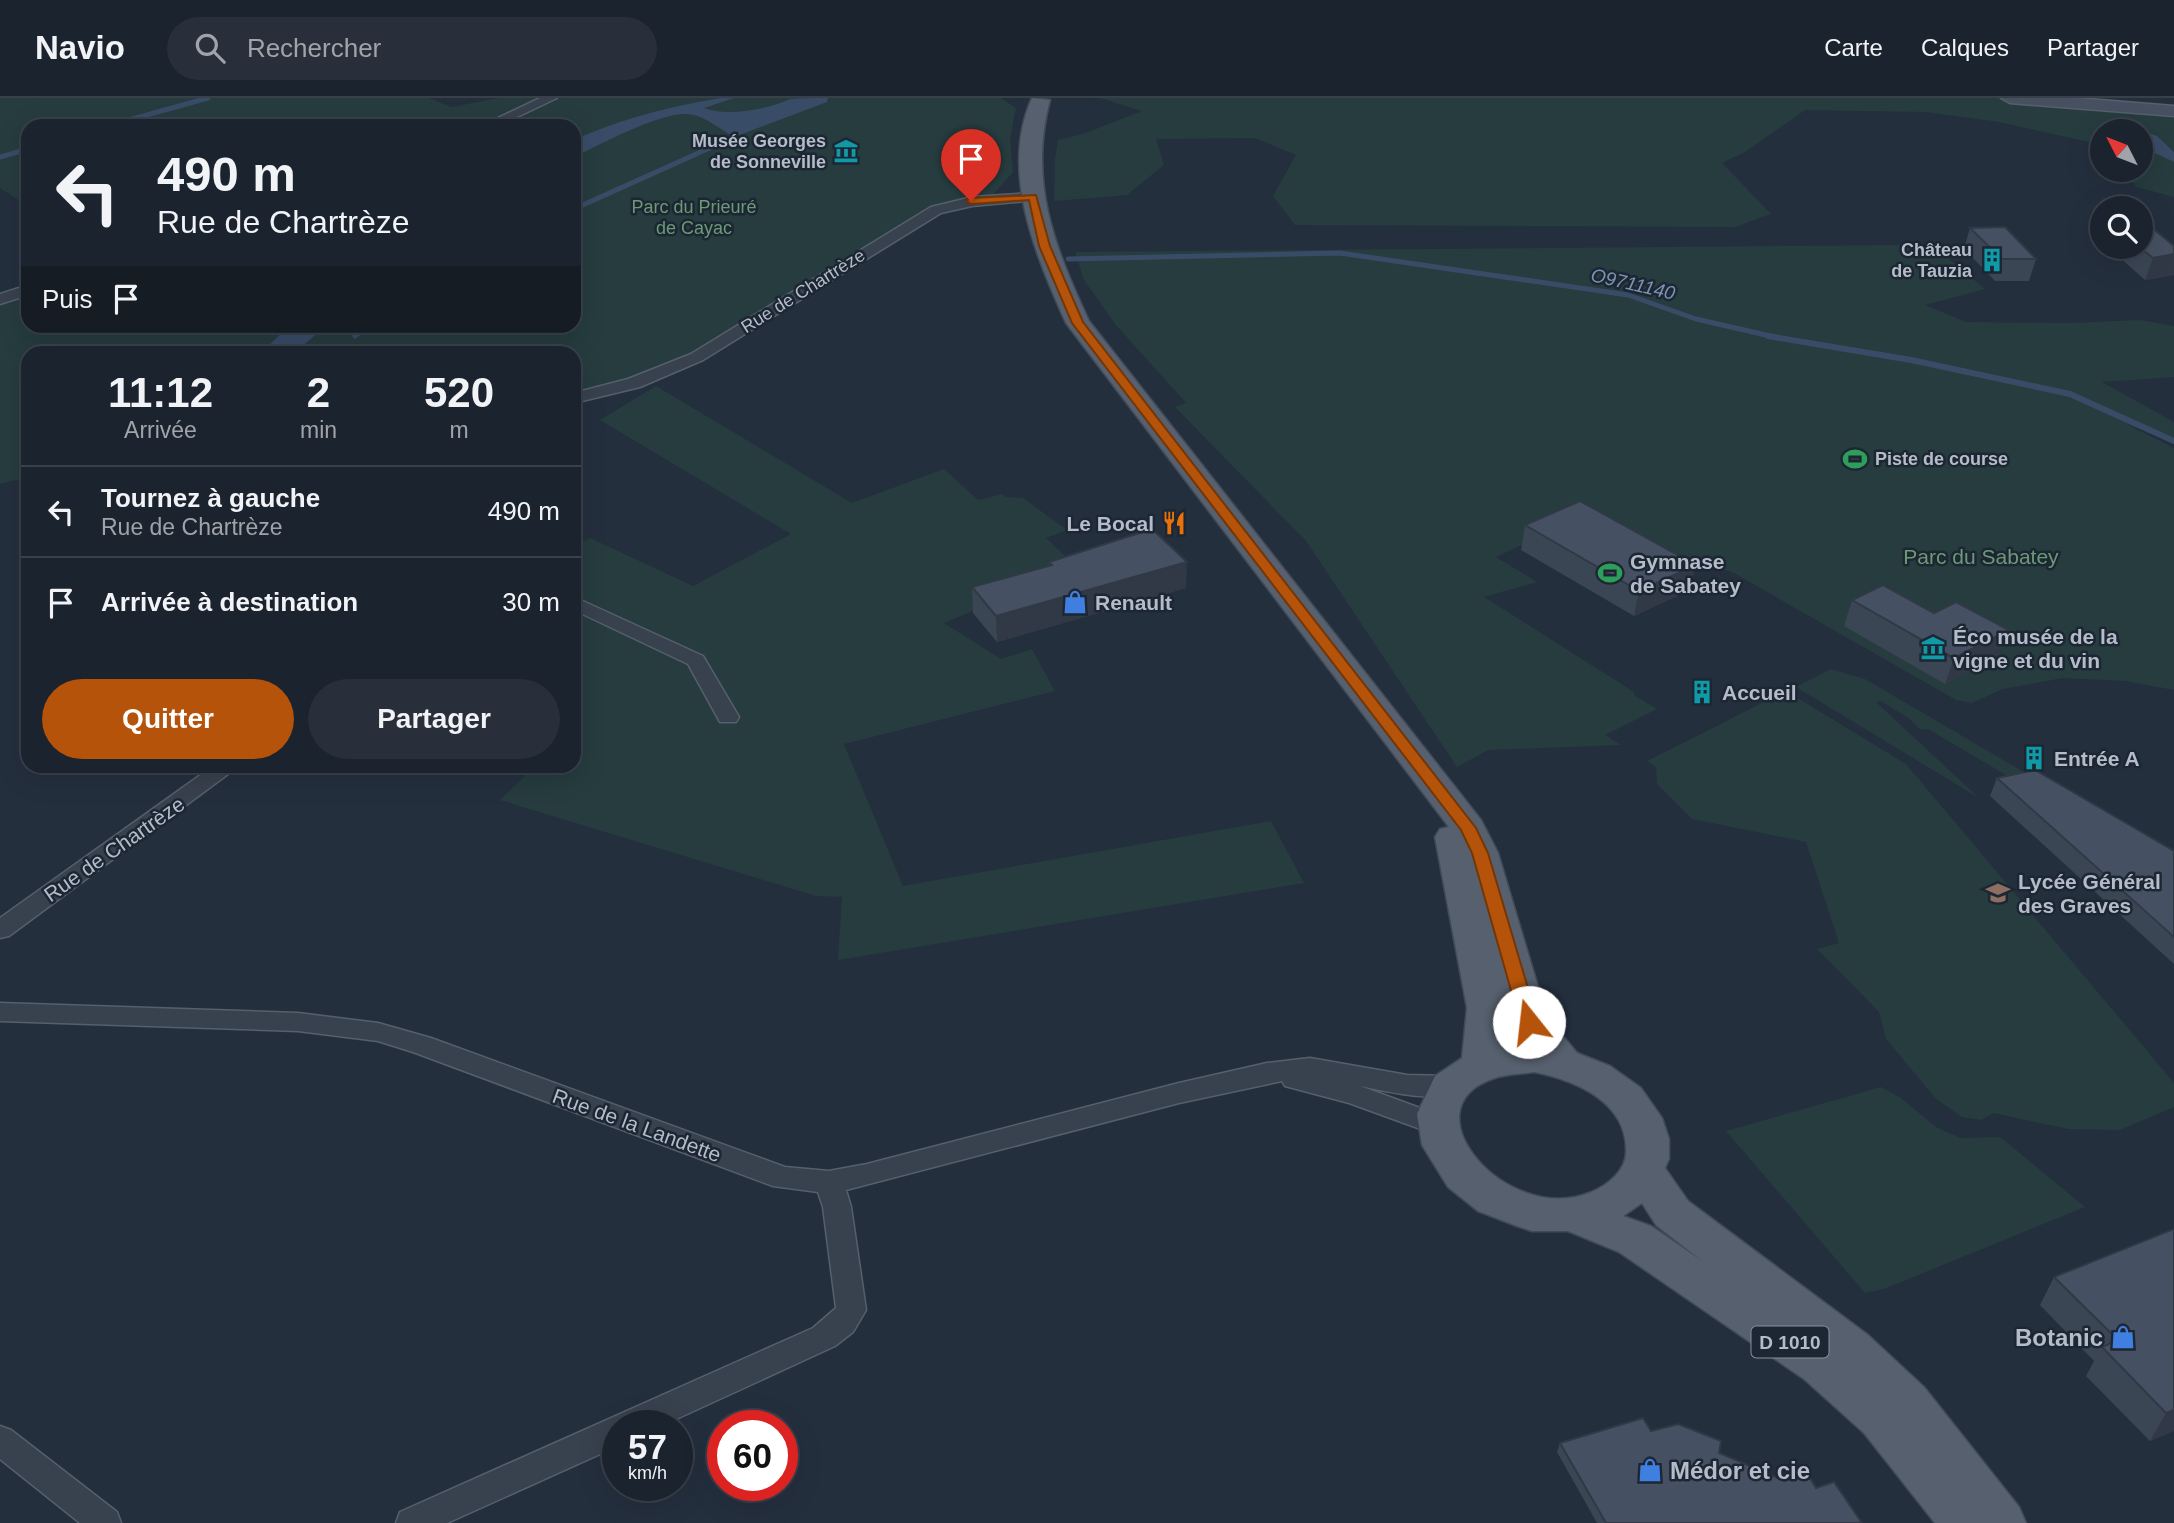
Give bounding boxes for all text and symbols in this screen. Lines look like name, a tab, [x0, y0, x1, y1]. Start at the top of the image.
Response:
search box	[167, 17, 657, 80]
text: Navio	[35, 29, 125, 66]
icon: search	[191, 29, 229, 67]
text: Rechercher	[247, 33, 381, 63]
text: Carte	[1824, 34, 1883, 61]
text: Calques	[1921, 34, 2009, 61]
text: Partager	[2047, 34, 2139, 61]
north arrow	[2090, 119, 2152, 182]
map controls	[2090, 119, 2153, 259]
pin	[941, 129, 1001, 201]
place label: Musée Georges de Sonneville	[692, 131, 826, 172]
museum icon: Musée Georges de Sonneville	[832, 137, 860, 165]
icon: arrive	[952, 140, 990, 178]
icon: left	[42, 147, 133, 238]
text: 490 m	[157, 147, 296, 201]
button: search	[2090, 196, 2153, 259]
park label: Parc du Prieuré de Cayac	[631, 197, 757, 238]
text: Rue de Chartrèze	[157, 204, 410, 240]
place label: Château de Tauzia	[1891, 240, 1973, 281]
street label: Rue de Chartrèze	[737, 245, 869, 337]
building icon: Château de Tauzia	[1978, 246, 2006, 274]
water label: O9711140	[1589, 264, 1678, 304]
icon: arrive	[107, 280, 145, 318]
text: Puis	[42, 284, 93, 314]
text: 11:12	[108, 369, 213, 416]
text: 2	[307, 369, 330, 416]
text: 520	[424, 369, 494, 416]
text: Arrivée	[124, 417, 197, 443]
text: min	[300, 417, 337, 443]
text: m	[449, 417, 469, 443]
sports icon: Piste de course	[1841, 445, 1869, 473]
place label: Piste de course	[1875, 449, 2008, 469]
text: Tournez à gauche	[101, 483, 320, 513]
icon: left	[42, 493, 80, 531]
text: 490 m	[488, 496, 560, 526]
restaurant icon: Le Bocal	[1160, 509, 1188, 537]
place label: Le Bocal	[1066, 512, 1154, 535]
text: Rue de Chartrèze	[101, 514, 283, 540]
park label: Parc du Sabatey	[1903, 545, 2059, 568]
place label: Gymnase de Sabatey	[1630, 550, 1741, 597]
sports icon: Gymnase de Sabatey	[1596, 559, 1624, 587]
icon: arrive	[42, 584, 80, 622]
text: Arrivée à destination	[101, 587, 358, 617]
text: 30 m	[502, 587, 560, 617]
shop icon: Renault	[1061, 588, 1089, 616]
place label: Renault	[1095, 591, 1172, 614]
place label: Éco musée de la vigne et du vin	[1953, 625, 2118, 672]
museum icon: Éco musée de la vigne et du vin	[1919, 634, 1947, 662]
building icon: Accueil	[1688, 678, 1716, 706]
button: Quitter	[42, 679, 294, 759]
button: Partager	[308, 679, 560, 759]
place label: Accueil	[1722, 681, 1797, 704]
building icon: Entrée A	[2020, 744, 2048, 772]
place label: Entrée A	[2054, 747, 2140, 770]
street label: Rue de Chartrèze	[40, 792, 188, 906]
place label: Lycée Général des Graves	[2018, 870, 2161, 917]
school or university icon: Lycée Général des Graves	[1984, 879, 2012, 907]
position arrow	[1492, 985, 1566, 1059]
street label: Rue de la Landette	[550, 1084, 724, 1166]
shop icon: Botanic	[2109, 1323, 2137, 1351]
place label: Botanic	[2015, 1324, 2103, 1351]
road number: D 1010	[1752, 1326, 1828, 1358]
speed limit sign: 60	[707, 1410, 798, 1501]
text: 57	[628, 1427, 667, 1466]
shop icon: Médor et cie	[1636, 1456, 1664, 1484]
place label: Médor et cie	[1670, 1457, 1810, 1484]
text: km/h	[628, 1463, 667, 1483]

